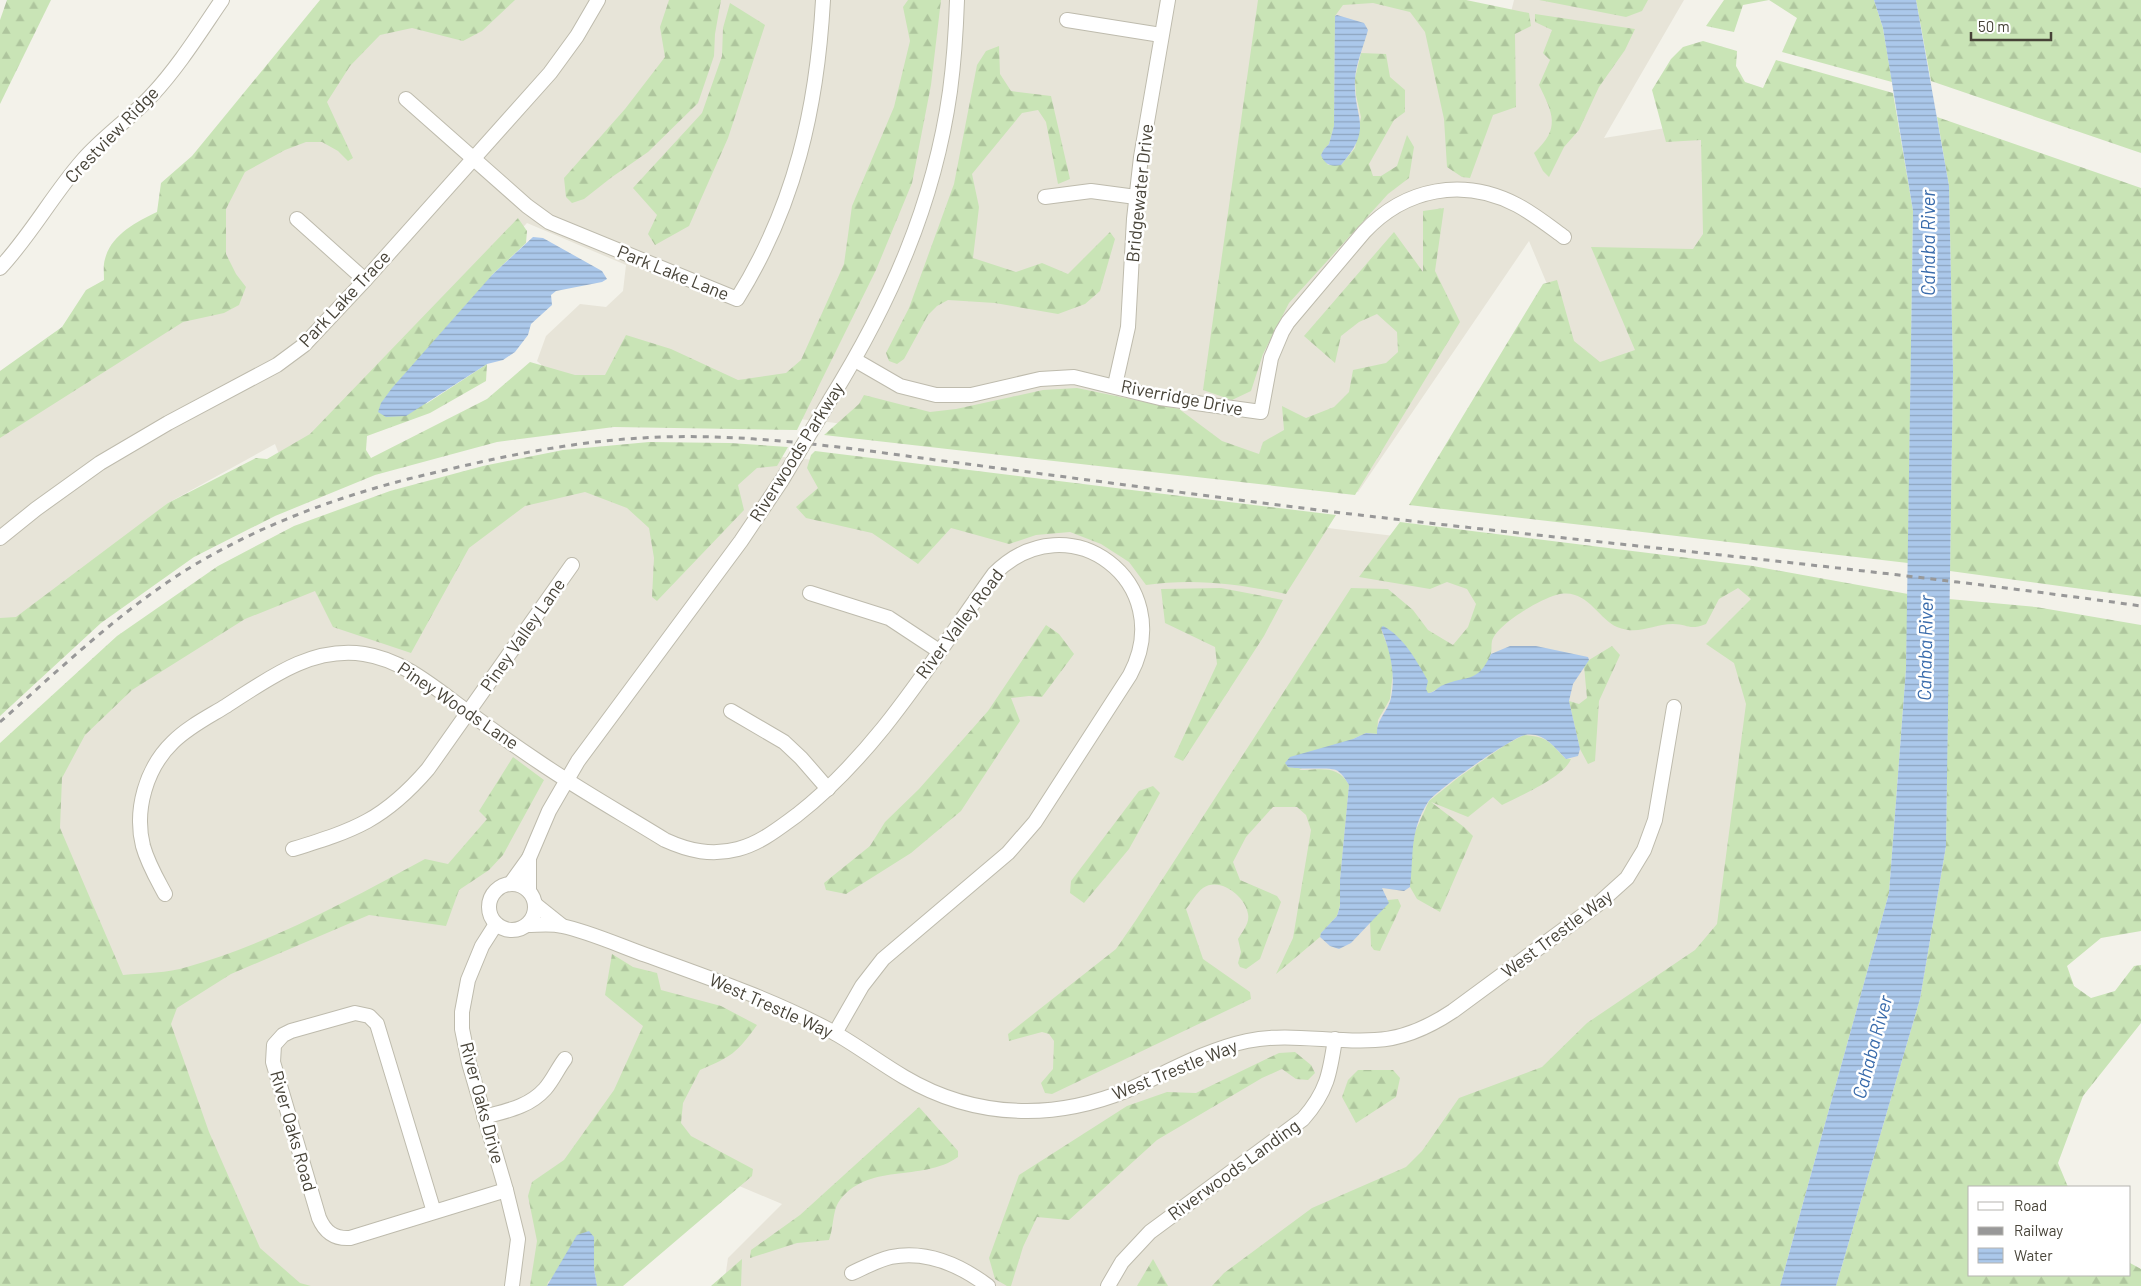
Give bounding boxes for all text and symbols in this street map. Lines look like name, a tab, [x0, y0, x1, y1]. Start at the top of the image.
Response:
scale bar	[1971, 10, 2051, 42]
text: 50 m	[1978, 17, 2010, 35]
street label: Crestview Ridge	[60, 81, 163, 187]
street label: Bridgewater Drive	[1121, 122, 1157, 263]
water label: Cahaba River	[1916, 189, 1939, 296]
street label: Park Lake Lane	[614, 240, 733, 305]
street label: Park Lake Trace	[294, 245, 395, 351]
street label: Riverridge Drive	[1119, 374, 1245, 420]
street label: Riverwoods Parkway	[744, 378, 848, 525]
street label: River Valley Road	[911, 564, 1008, 683]
street label: Piney Valley Lane	[475, 574, 569, 695]
water label: Cahaba River	[1912, 594, 1937, 701]
street label: Piney Woods Lane	[394, 657, 523, 754]
street label: West Trestle Way	[1497, 884, 1616, 982]
street label: West Trestle Way	[706, 968, 837, 1042]
water label: Cahaba River	[1847, 992, 1897, 1101]
street label: West Trestle Way	[1109, 1034, 1240, 1104]
street label: River Oaks Drive	[456, 1039, 510, 1166]
street label: River Oaks Road	[266, 1068, 322, 1194]
street label: Riverwoods Landing	[1163, 1114, 1304, 1224]
legend	[1968, 1186, 2131, 1276]
text: Road	[2014, 1196, 2047, 1214]
text: Railway	[2014, 1221, 2063, 1239]
text: Water	[2014, 1246, 2053, 1264]

